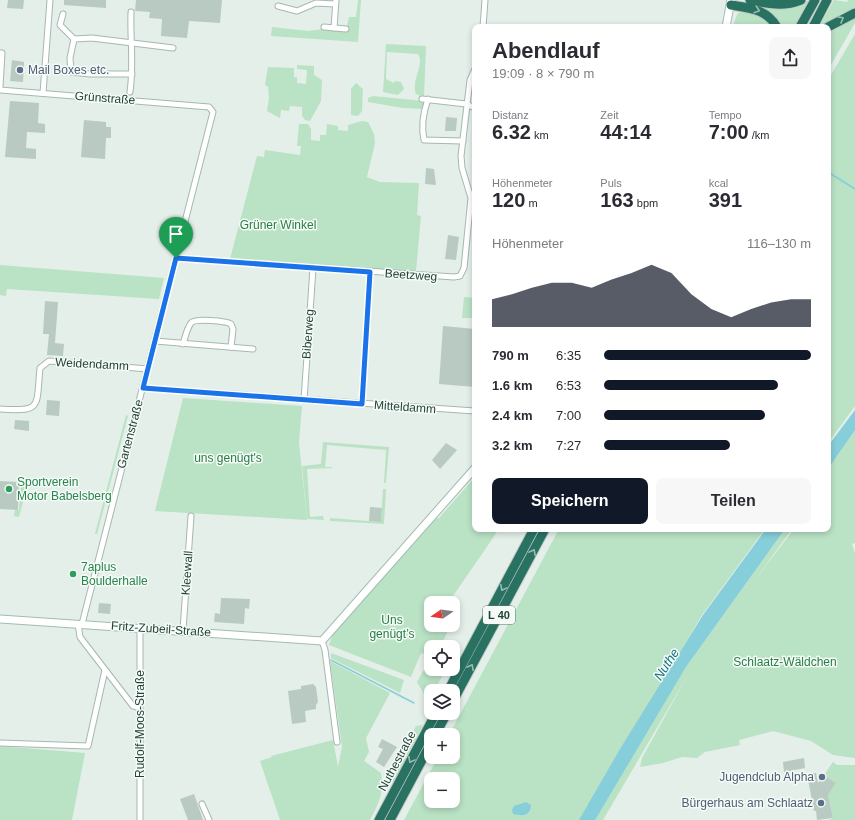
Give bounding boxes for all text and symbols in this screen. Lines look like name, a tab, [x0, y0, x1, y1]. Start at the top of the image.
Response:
one-way arrow	[753, 5, 760, 14]
one-way arrow	[837, 16, 844, 24]
button: share	[769, 37, 811, 79]
text: Abendlauf	[492, 38, 600, 63]
place label: Mail Boxes etc.	[28, 63, 109, 77]
marker: Mail Boxes etc.	[15, 65, 25, 75]
text: 19:09 · 8 × 790 m	[492, 66, 594, 81]
street label: Grünstraße	[74, 89, 136, 107]
text: Distanz	[492, 109, 529, 121]
text: Zeit	[600, 109, 619, 121]
text: Tempo	[709, 109, 742, 121]
text: 6.32	[492, 121, 531, 143]
text: 44:14	[600, 121, 651, 143]
text: 7:00	[709, 121, 749, 143]
text: km	[531, 129, 549, 141]
text: /km	[749, 129, 769, 141]
text: Höhenmeter	[492, 177, 553, 189]
text: Puls	[600, 177, 622, 189]
text: kcal	[709, 177, 728, 189]
text: 120	[492, 189, 525, 211]
text: 163	[600, 189, 634, 211]
text: 391	[709, 189, 742, 211]
text: m	[525, 197, 538, 209]
text: bpm	[634, 197, 658, 209]
pin	[159, 217, 193, 258]
park label: Grüner Winkel	[240, 218, 316, 232]
icon: arrive	[165, 223, 187, 245]
text: Höhenmeter	[492, 236, 564, 251]
text: 116–130 m	[747, 236, 811, 251]
street label: Beetzweg	[384, 266, 438, 284]
street label: Biberweg	[299, 309, 317, 359]
text: 790 m	[492, 348, 529, 363]
text: 6:35	[556, 348, 581, 363]
street label: Weidendamm	[55, 355, 129, 373]
text: 1.6 km	[492, 378, 532, 393]
text: 6:53	[556, 378, 581, 393]
street label: Gartenstraße	[114, 398, 146, 470]
street label: Mitteldamm	[374, 398, 436, 416]
text: 2.4 km	[492, 408, 532, 423]
text: 7:00	[556, 408, 581, 423]
text: 3.2 km	[492, 438, 532, 453]
text: 7:27	[556, 438, 581, 453]
park label: uns genügt's	[194, 451, 262, 465]
place label: Sportverein Motor Babelsberg	[17, 475, 112, 503]
button: Speichern	[492, 478, 648, 524]
button: Teilen	[656, 478, 811, 524]
marker: Sportverein Motor Babelsberg	[4, 484, 14, 494]
one-way arrow	[528, 549, 535, 556]
street label: Kleewall	[178, 550, 196, 596]
place label: 7aplus Boulderhalle	[81, 560, 148, 588]
marker: 7aplus Boulderhalle	[68, 569, 78, 579]
one-way arrow	[500, 584, 507, 591]
north arrow	[424, 596, 460, 632]
map controls	[424, 596, 460, 808]
road number: L 40	[483, 606, 515, 624]
park label: Uns genügt’s	[369, 613, 415, 641]
street label: Fritz-Zubeil-Straße	[111, 619, 212, 639]
button: locate	[424, 640, 460, 676]
water label: Nuthe	[651, 646, 682, 683]
park label: Schlaatz-Wäldchen	[733, 655, 837, 669]
one-way arrow	[467, 663, 474, 671]
street label: Rudolf-Moos-Straße	[133, 670, 147, 778]
button: layers	[424, 684, 460, 720]
street label: Nuthestraße	[375, 728, 419, 793]
button: +	[424, 728, 460, 764]
one-way arrow	[409, 756, 416, 763]
place label: Jugendclub Alpha	[719, 770, 814, 784]
button: −	[424, 772, 460, 808]
marker: Jugendclub Alpha	[817, 772, 827, 782]
place label: Bürgerhaus am Schlaatz	[682, 796, 813, 810]
marker: Bürgerhaus am Schlaatz	[816, 798, 826, 808]

